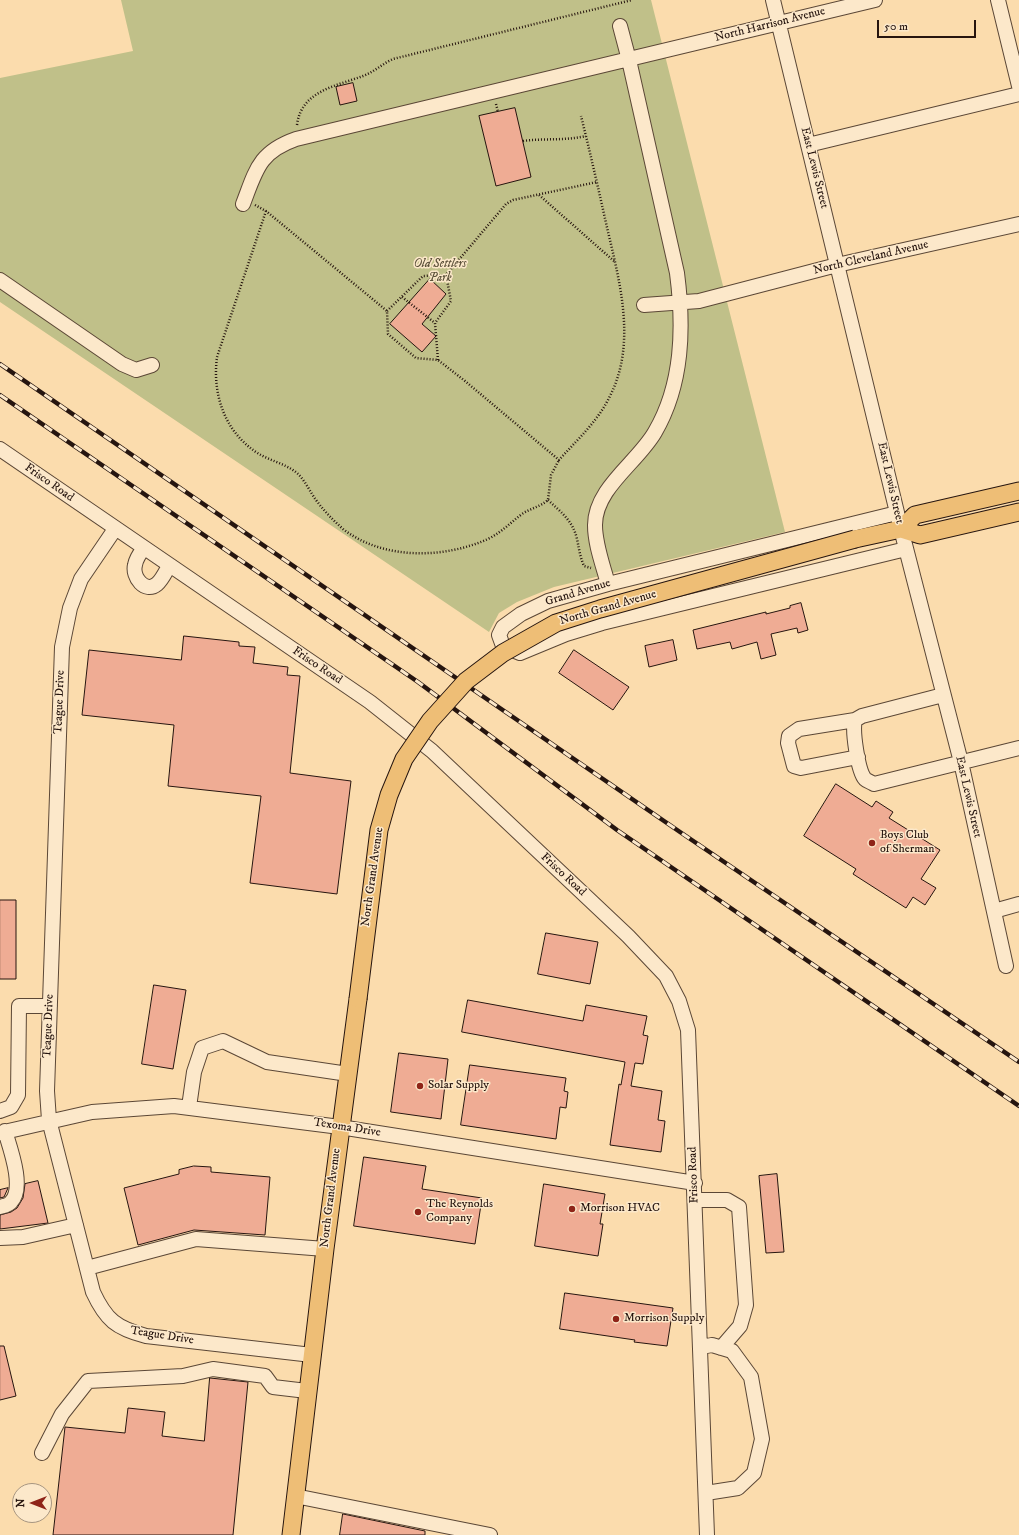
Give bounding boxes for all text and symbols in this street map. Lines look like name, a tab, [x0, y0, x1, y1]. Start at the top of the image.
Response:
street label: North Harrison Avenue	[713, 4, 827, 46]
scale bar	[879, 12, 978, 38]
text: 50 m	[884, 19, 908, 34]
street label: East Lewis Street	[797, 126, 831, 210]
street label: North Cleveland Avenue	[812, 238, 930, 278]
park label: Old Settlers Park	[414, 258, 466, 286]
street label: East Lewis Street	[874, 441, 906, 525]
street label: Frisco Road	[22, 461, 76, 505]
street label: Grand Avenue	[544, 576, 612, 610]
street label: North Grand Avenue	[558, 587, 658, 629]
street label: Frisco Road	[289, 644, 345, 688]
street label: Teague Drive	[52, 670, 68, 734]
street label: East Lewis Street	[952, 755, 984, 839]
street label: North Grand Avenue	[359, 827, 387, 927]
place label: Boys Club of Sherman	[880, 829, 935, 857]
marker: Boys Club of Sherman	[867, 838, 877, 848]
street label: Frisco Road	[537, 850, 589, 900]
street label: Teague Drive	[41, 994, 57, 1058]
place label: Solar Supply	[428, 1079, 489, 1093]
marker: Solar Supply	[415, 1081, 425, 1091]
street label: Texoma Drive	[312, 1116, 382, 1140]
street label: Frisco Road	[686, 1146, 702, 1204]
street label: North Grand Avenue	[318, 1148, 344, 1248]
place label: The Reynolds Company	[426, 1198, 493, 1226]
place label: Morrison HVAC	[580, 1202, 660, 1216]
marker: Morrison HVAC	[567, 1204, 577, 1214]
marker: The Reynolds Company	[413, 1207, 423, 1217]
place label: Morrison Supply	[624, 1312, 705, 1326]
marker: Morrison Supply	[611, 1314, 621, 1324]
street label: Teague Drive	[129, 1324, 195, 1348]
north arrow	[12, 1483, 52, 1523]
text: N	[14, 1498, 28, 1508]

